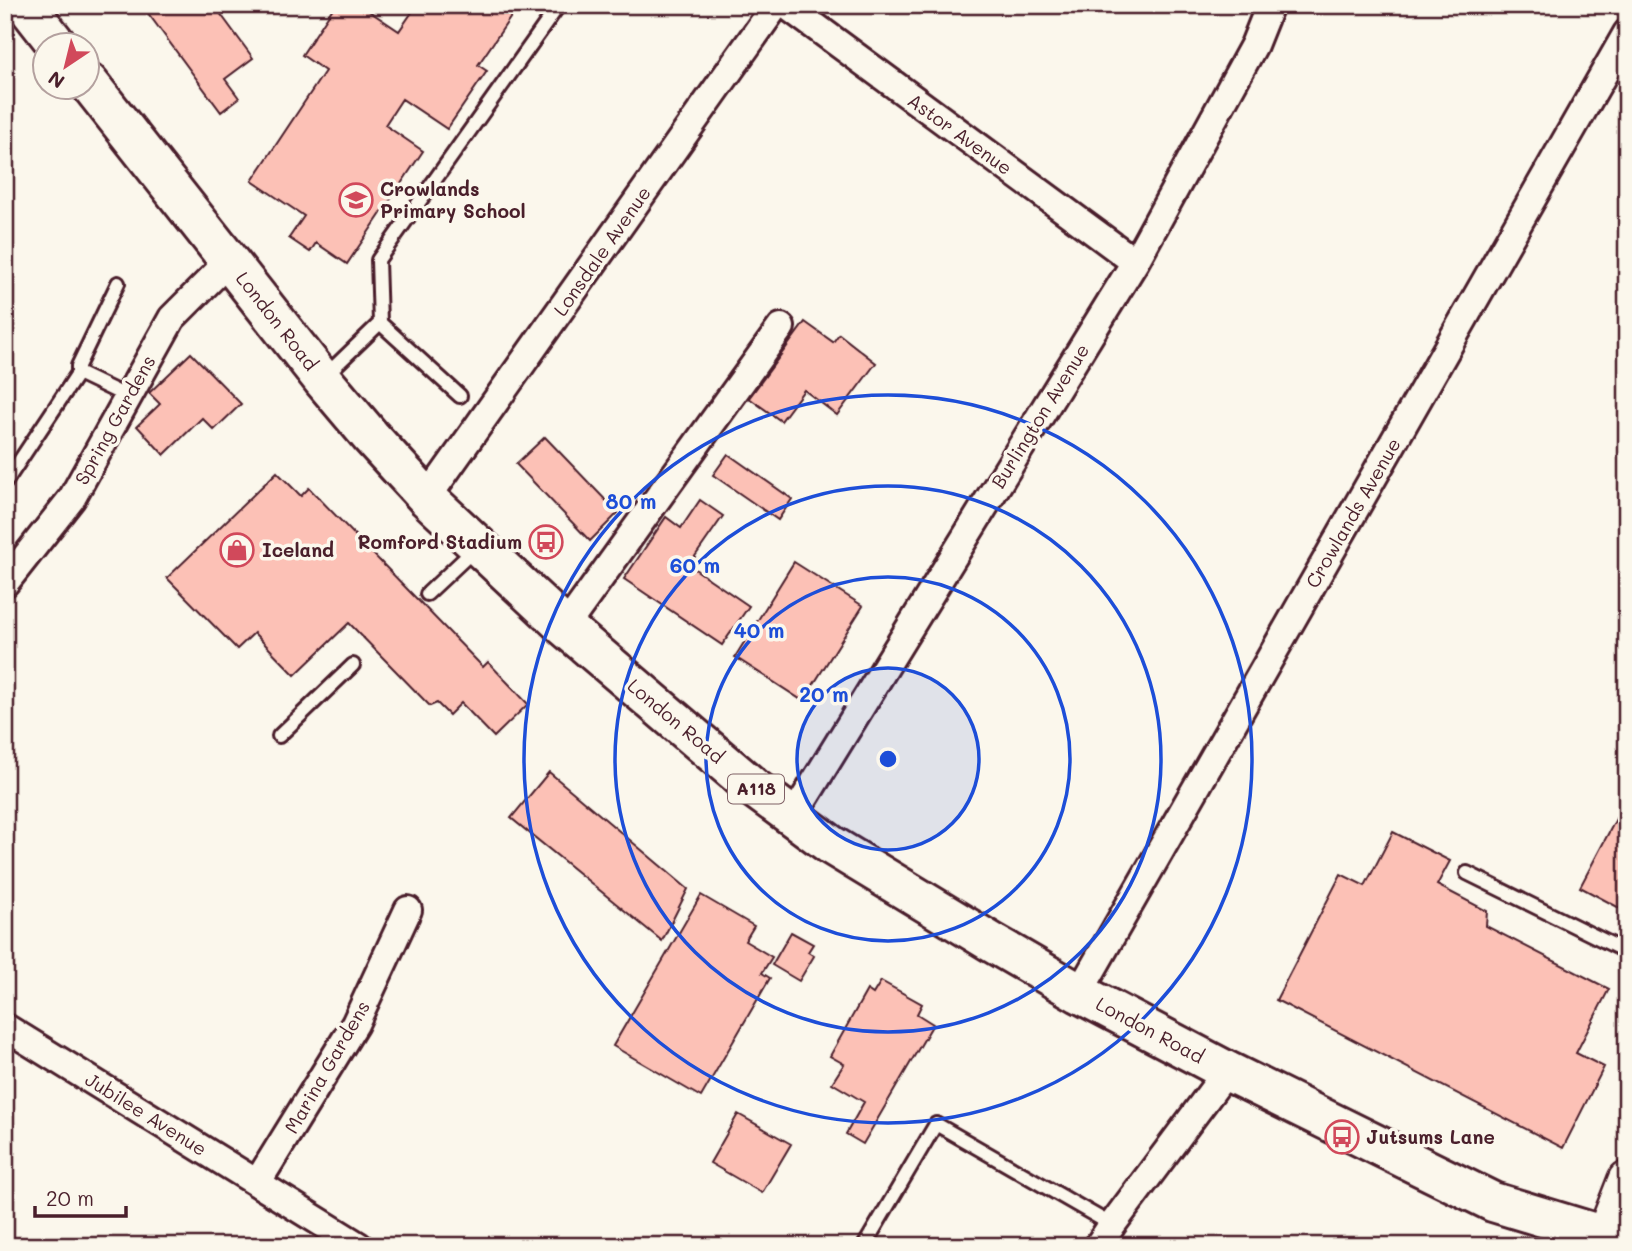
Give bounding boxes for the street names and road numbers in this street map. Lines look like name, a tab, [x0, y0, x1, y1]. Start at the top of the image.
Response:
street label: Astor Avenue	[903, 87, 1018, 180]
street label: Lonsdale Avenue	[547, 181, 656, 321]
street label: London Road	[231, 266, 324, 375]
street label: Burlington Avenue	[985, 339, 1094, 493]
street label: Spring Gardens	[69, 351, 161, 489]
street label: Crowlands Avenue	[1299, 433, 1406, 592]
street label: London Road	[623, 673, 730, 768]
road number: A118	[728, 774, 784, 804]
street label: London Road	[1092, 991, 1209, 1069]
street label: Marina Gardens	[278, 996, 375, 1138]
street label: Jubilee Avenue	[81, 1066, 212, 1161]

